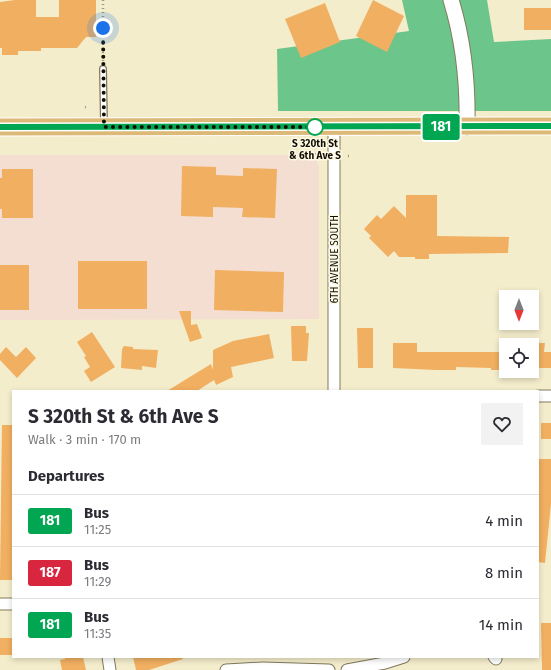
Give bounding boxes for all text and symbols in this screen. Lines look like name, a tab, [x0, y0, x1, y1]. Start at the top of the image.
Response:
your location	[93, 18, 113, 38]
line badge: 181	[418, 114, 464, 140]
marker: S 320th St & 6th Ave S	[306, 118, 324, 136]
text: 181	[431, 118, 451, 135]
place label: S 320th St & 6th Ave S	[289, 138, 341, 162]
street label: 6TH AVENUE SOUTH	[329, 215, 341, 303]
north arrow	[499, 290, 539, 330]
map controls	[499, 290, 539, 378]
button: locate	[499, 338, 539, 378]
button: heart	[481, 403, 523, 445]
text: S 320th St & 6th Ave S	[28, 405, 219, 428]
text: Walk · 3 min · 170 m	[28, 432, 141, 447]
text: Departures	[28, 467, 105, 485]
text: Bus	[84, 504, 109, 522]
text: 181	[40, 512, 60, 529]
text: 4 min	[485, 512, 523, 530]
text: 11:25	[84, 522, 111, 537]
text: Bus	[84, 556, 109, 574]
text: 187	[40, 564, 60, 581]
text: 8 min	[485, 564, 523, 582]
text: 11:29	[84, 574, 111, 589]
text: Bus	[84, 608, 109, 626]
text: 181	[40, 616, 60, 633]
text: 14 min	[479, 616, 523, 634]
text: 11:35	[84, 626, 111, 641]

